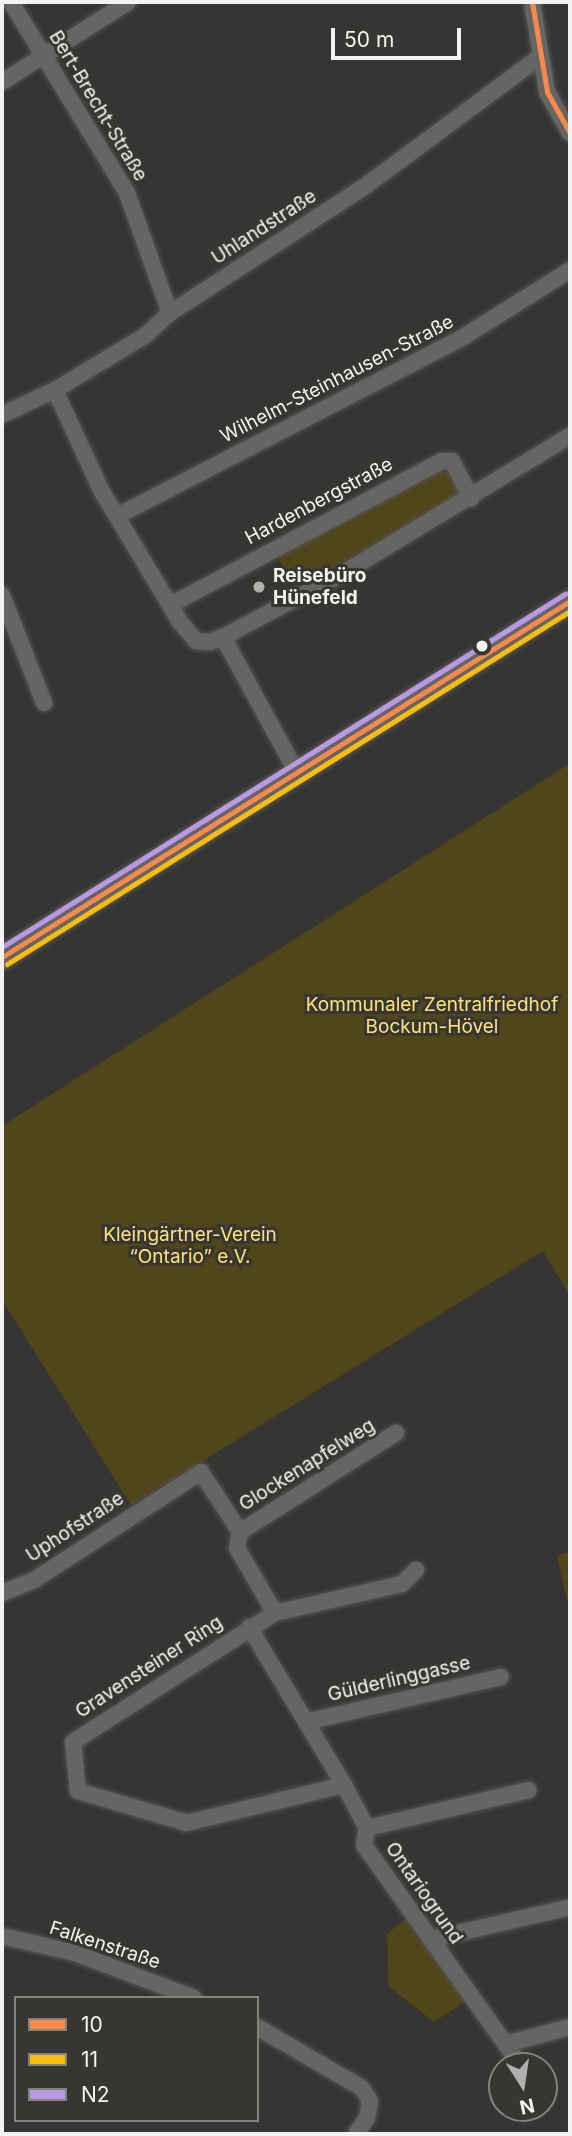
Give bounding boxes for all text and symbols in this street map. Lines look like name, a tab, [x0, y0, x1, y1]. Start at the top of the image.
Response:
scale bar	[334, 14, 463, 58]
street label: Bert-Brecht-Straße	[44, 27, 152, 185]
text: 50 m	[344, 27, 394, 52]
street label: Uhlandstraße	[207, 185, 321, 269]
street label: Wilhelm-Steinhausen-Straße	[217, 310, 457, 448]
street label: Hardenbergstraße	[241, 453, 397, 549]
place label: Reisebüro Hünefeld	[273, 565, 366, 609]
marker: Reisebüro Hünefeld	[251, 579, 267, 595]
unlabelled marker	[475, 639, 489, 653]
park label: Kommunaler Zentralfriedhof Bockum-Hövel	[306, 994, 558, 1038]
park label: Kleingärtner-Verein “Ontario” e.V.	[103, 1224, 277, 1268]
street label: Glockenapfelweg	[235, 1414, 379, 1516]
street label: Uphofstraße	[22, 1487, 128, 1567]
street label: Gravensteiner Ring	[71, 1611, 227, 1723]
street label: Gülderlinggasse	[325, 1652, 473, 1706]
street label: Ontariogrund	[381, 1838, 467, 1948]
street label: Falkenstraße	[47, 1916, 163, 1974]
legend	[14, 1996, 259, 2122]
text: 10	[81, 2012, 103, 2037]
text: 11	[81, 2047, 98, 2072]
north arrow	[488, 2052, 558, 2122]
text: N2	[81, 2082, 110, 2107]
text: N	[518, 2093, 537, 2119]

